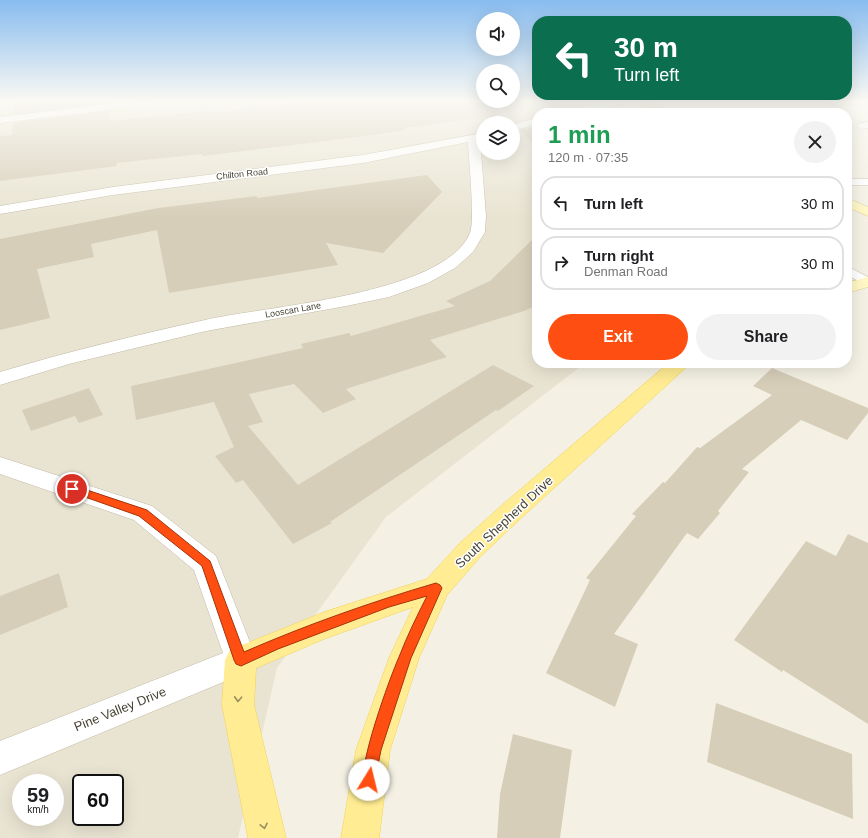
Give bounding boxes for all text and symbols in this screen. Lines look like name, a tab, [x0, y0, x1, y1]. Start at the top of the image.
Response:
map controls	[476, 12, 520, 160]
button: sound	[476, 12, 520, 56]
icon: left	[548, 32, 600, 84]
text: 30 m	[614, 32, 678, 63]
button: search	[476, 64, 520, 108]
text: Turn left	[614, 65, 679, 85]
button: layers	[476, 116, 520, 160]
text: 1 min	[548, 121, 611, 148]
button: close	[794, 121, 836, 163]
text: 120 m · 07:35	[548, 150, 628, 165]
street label: Chilton Road	[216, 166, 268, 182]
icon: left	[550, 192, 572, 214]
text: Turn left	[584, 195, 643, 212]
text: 30 m	[801, 195, 834, 212]
text: Turn right	[584, 247, 654, 264]
icon: right	[550, 252, 572, 274]
text: 30 m	[801, 255, 834, 272]
text: Denman Road	[584, 264, 668, 279]
street label: Looscan Lane	[264, 300, 322, 320]
button: Exit	[548, 314, 688, 360]
button: Share	[696, 314, 836, 360]
pin	[55, 472, 89, 506]
street label: South Shepherd Drive	[452, 473, 556, 571]
icon: arrive	[61, 478, 83, 500]
street label: Pine Valley Drive	[72, 684, 168, 734]
one-way arrow	[234, 696, 243, 702]
position arrow	[348, 759, 390, 801]
speed limit sign: 60	[72, 774, 124, 826]
text: 59	[27, 784, 49, 806]
text: km/h	[27, 804, 49, 815]
one-way arrow	[260, 823, 268, 829]

